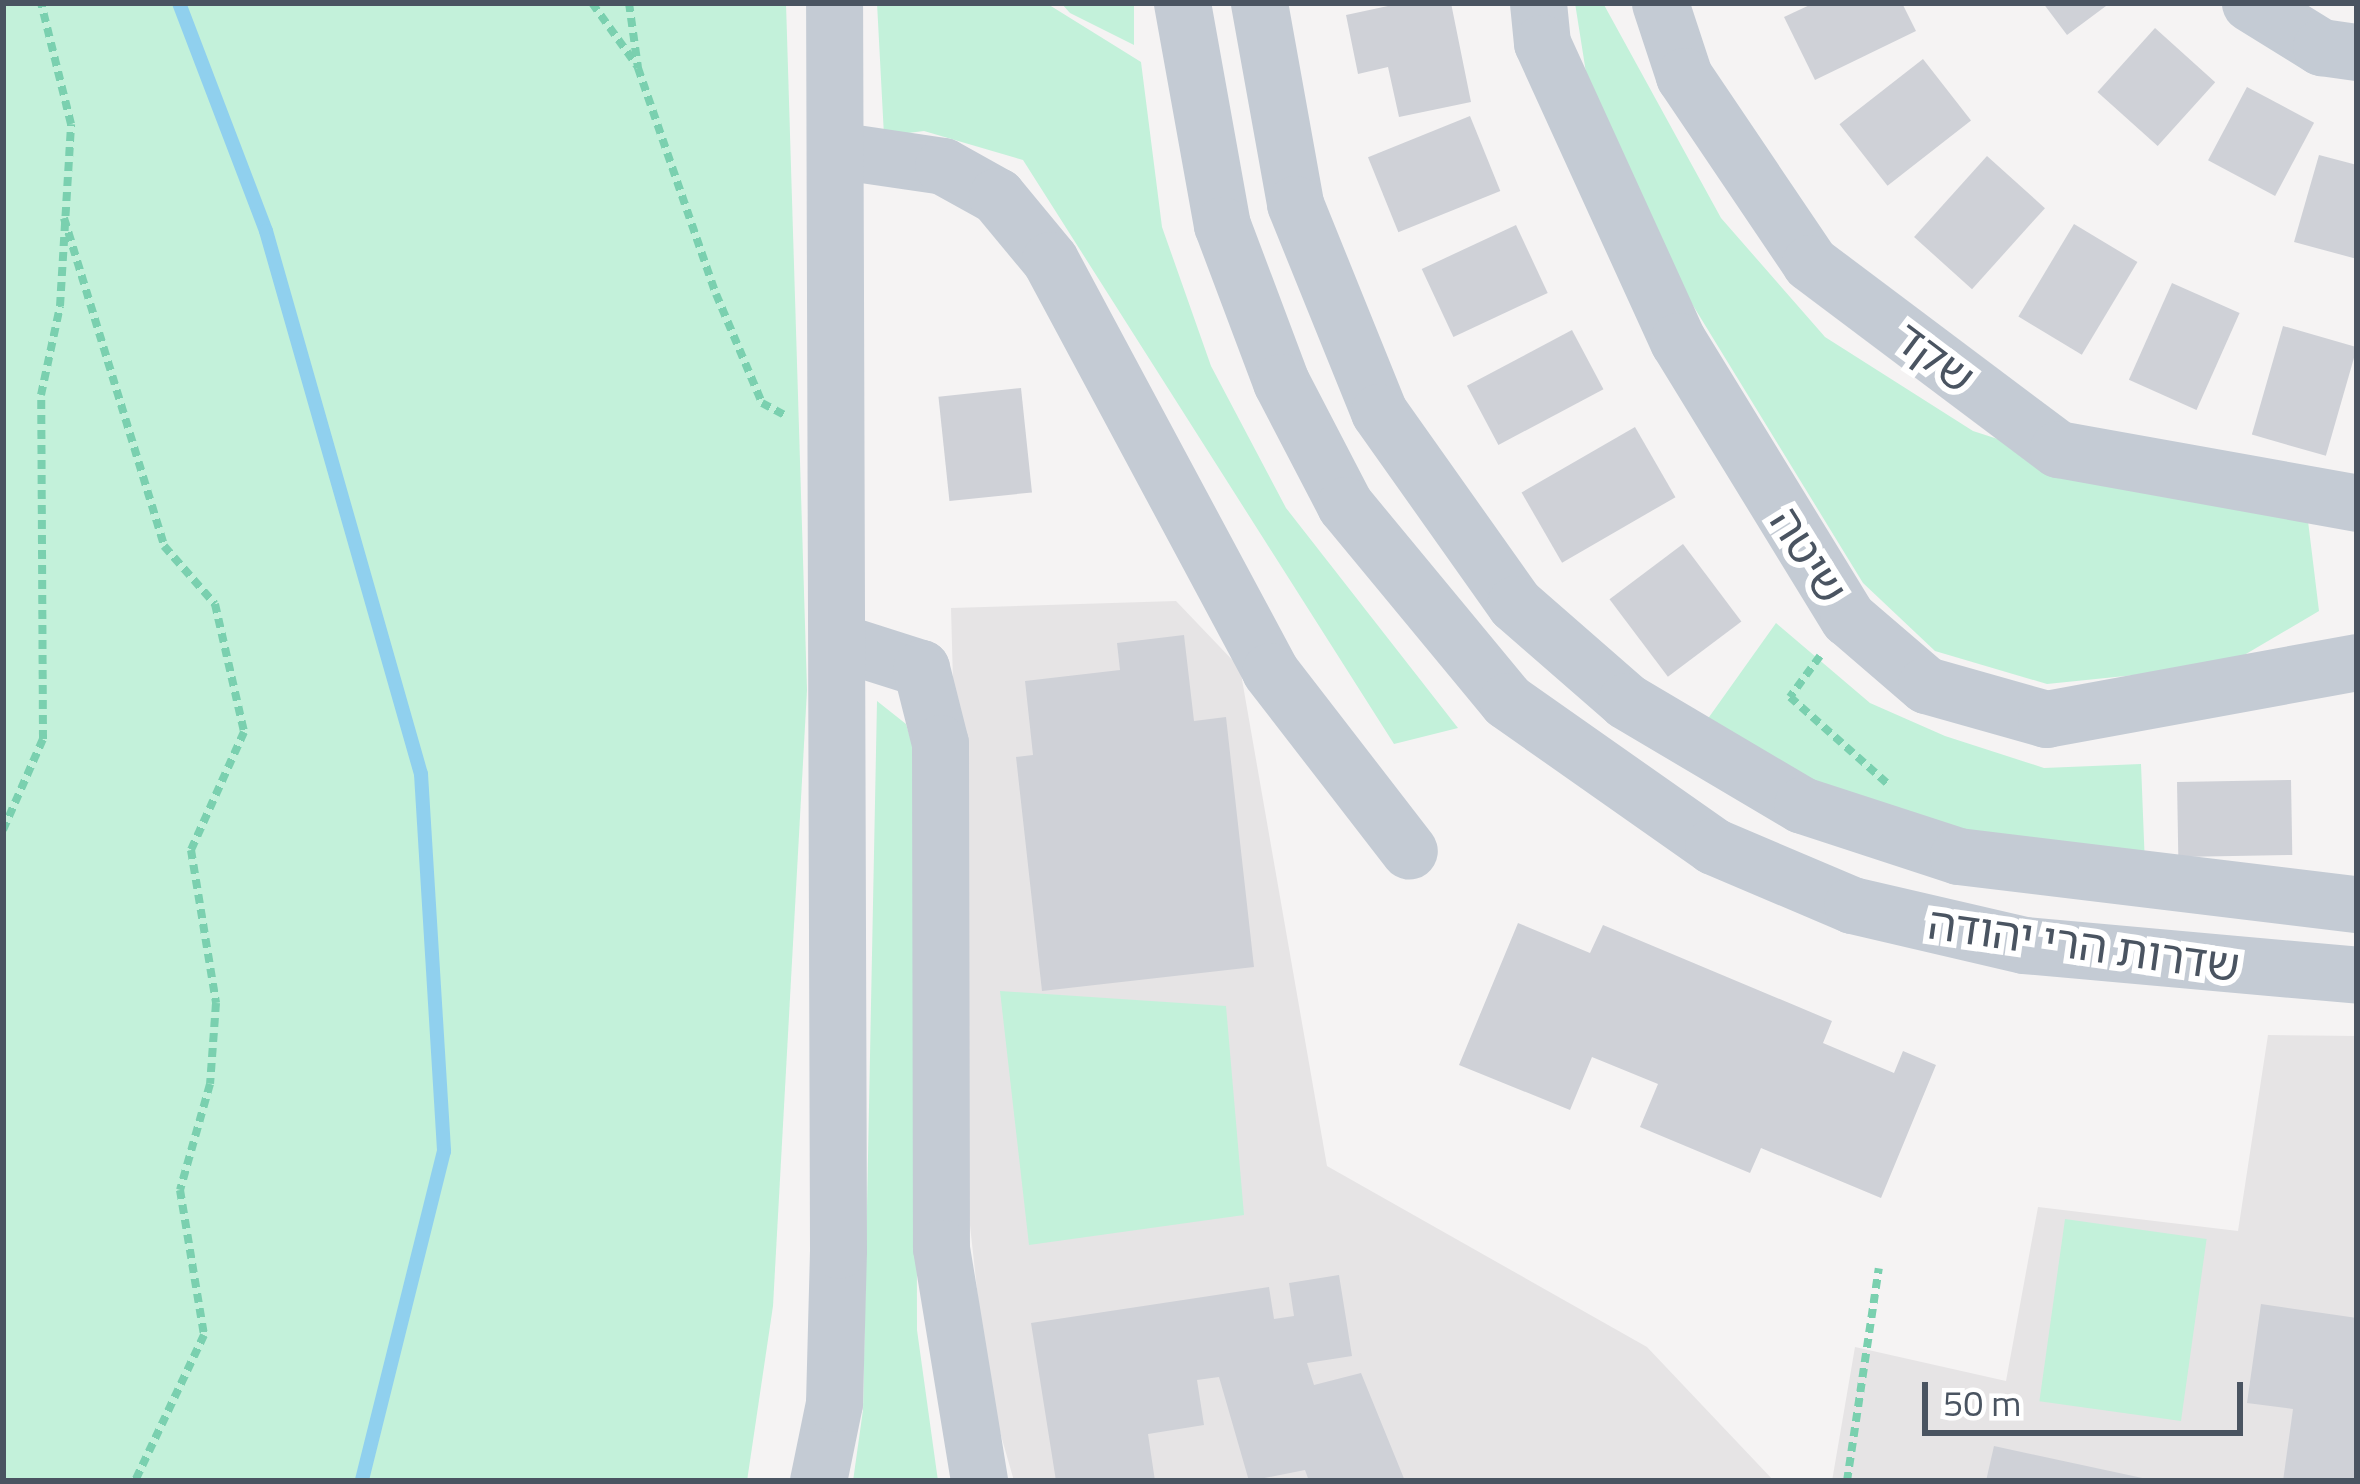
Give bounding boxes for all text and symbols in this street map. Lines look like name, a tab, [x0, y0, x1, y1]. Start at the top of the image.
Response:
street label: שקד	[1885, 310, 1985, 404]
street label: שיטה	[1759, 497, 1859, 613]
street label: שדרות הרי יהודה	[1925, 895, 2243, 993]
scale bar	[1928, 1358, 2249, 1432]
text: 50 m	[1943, 1375, 2021, 1430]

